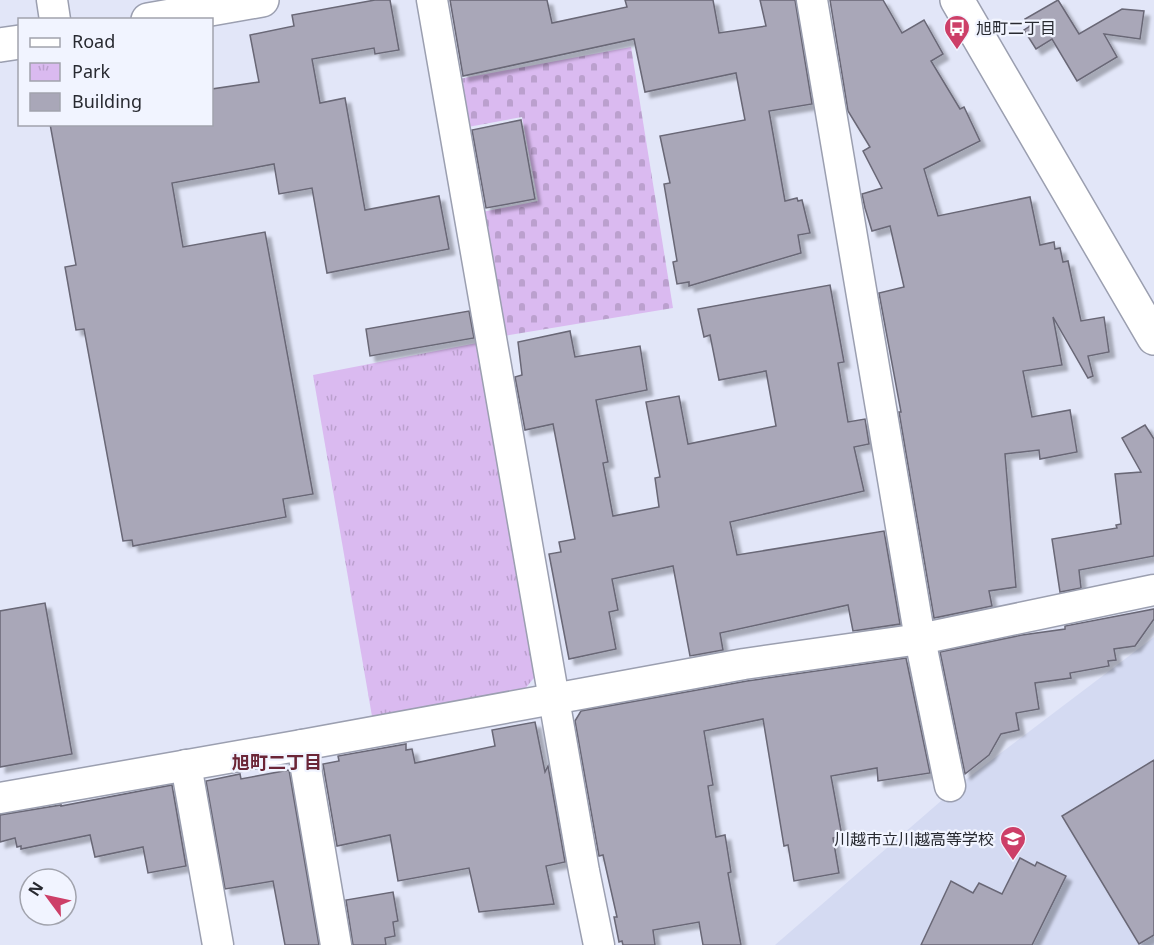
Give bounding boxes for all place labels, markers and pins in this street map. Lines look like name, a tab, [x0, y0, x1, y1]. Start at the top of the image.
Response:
bus stop icon: 旭町二丁目	[942, 13, 972, 51]
place label: 旭町二丁目	[976, 17, 1056, 39]
school or university icon: 川越市立川越高等学校	[998, 824, 1028, 862]
place label: 川越市立川越高等学校	[834, 828, 994, 850]

